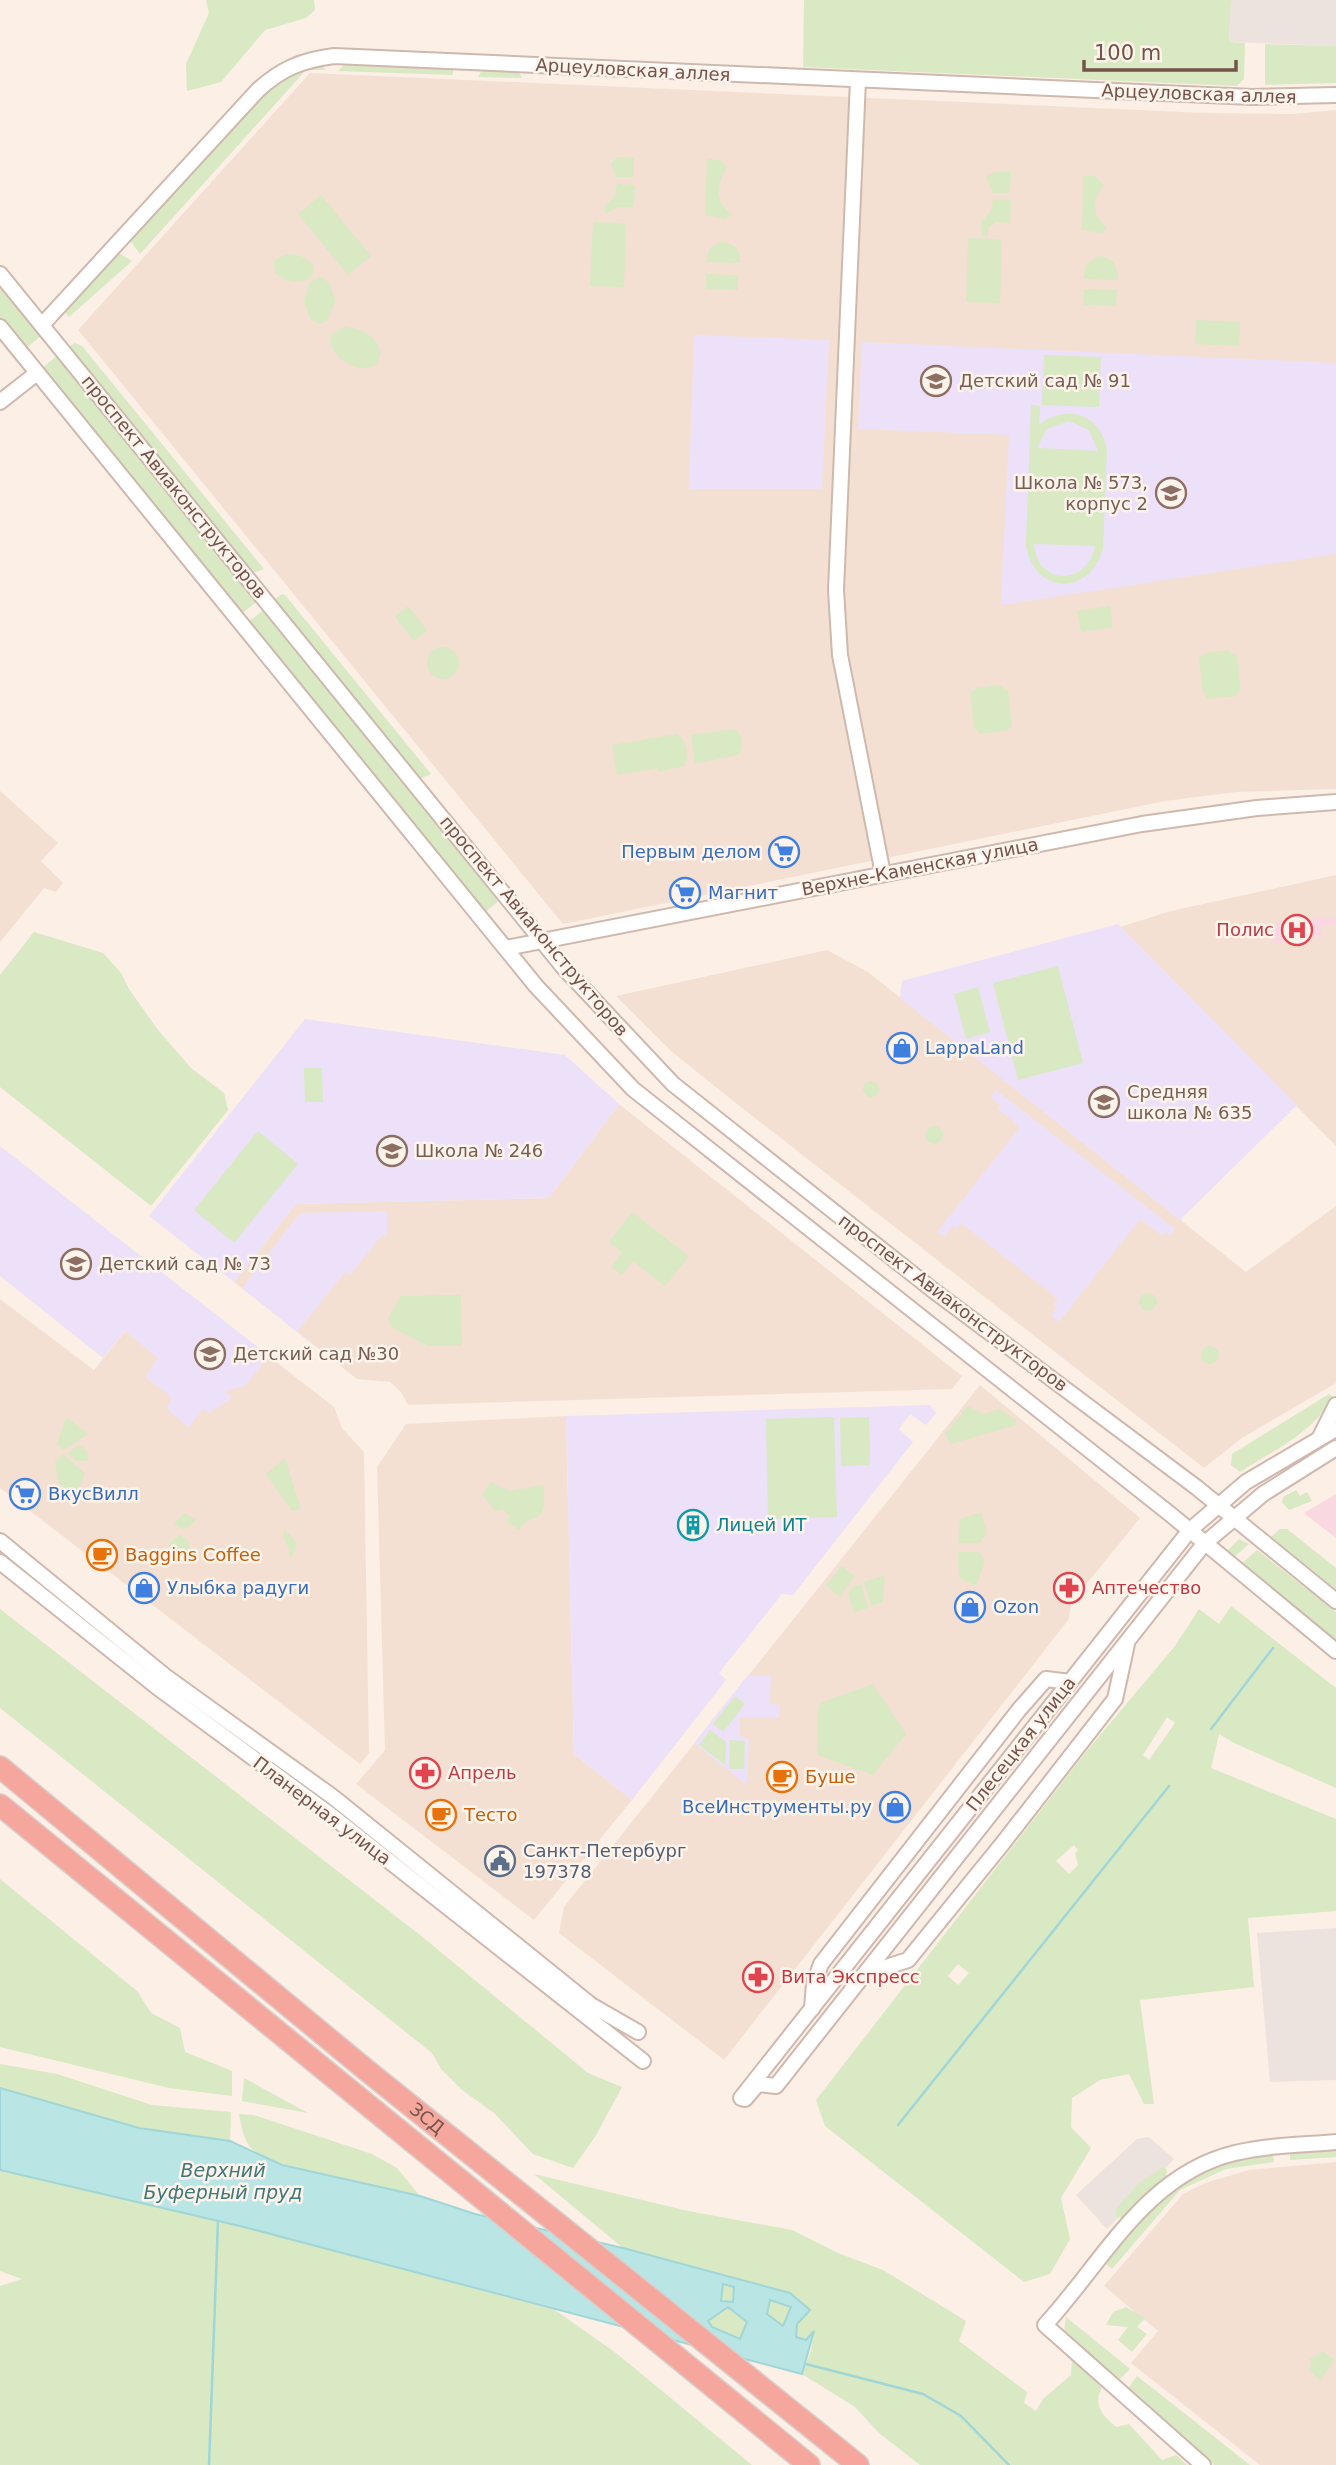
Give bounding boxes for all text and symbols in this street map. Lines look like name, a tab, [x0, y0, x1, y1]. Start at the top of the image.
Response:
scale bar	[1084, 28, 1236, 72]
text: 100 m	[1094, 41, 1161, 65]
street label: Арцеуловская аллея	[535, 54, 731, 85]
street label: Арцеуловская аллея	[1101, 80, 1297, 107]
school or university icon: Детский сад № 91	[919, 364, 953, 398]
place label: Детский сад № 91	[959, 370, 1131, 391]
street label: проспект Авиаконструкторов	[78, 371, 271, 603]
place label: Школа № 573, корпус 2	[1014, 472, 1148, 514]
school or university icon: Школа № 573, корпус 2	[1154, 476, 1188, 510]
street label: проспект Авиаконструкторов	[436, 811, 633, 1040]
street label: Верхне-Каменская улица	[800, 833, 1040, 900]
supermarket icon: Первым делом	[767, 835, 801, 869]
place label: Первым делом	[621, 841, 761, 862]
supermarket icon: Магнит	[668, 876, 702, 910]
place label: Магнит	[708, 882, 778, 903]
hospital icon: Полис	[1280, 913, 1314, 947]
place label: Полис	[1216, 919, 1274, 940]
shop icon: LappaLand	[885, 1031, 919, 1065]
place label: LappaLand	[925, 1037, 1024, 1058]
place label: Средняя школа № 635	[1127, 1081, 1252, 1123]
school or university icon: Средняя школа № 635	[1087, 1085, 1121, 1119]
school or university icon: Школа № 246	[375, 1134, 409, 1168]
place label: Школа № 246	[415, 1140, 543, 1161]
street label: проспект Авиаконструкторов	[835, 1210, 1072, 1396]
school or university icon: Детский сад № 73	[59, 1247, 93, 1281]
place label: Детский сад № 73	[99, 1253, 271, 1274]
school or university icon: Детский сад №30	[193, 1337, 227, 1371]
place label: Детский сад №30	[233, 1343, 399, 1364]
supermarket icon: ВкусВилл	[8, 1477, 42, 1511]
place label: ВкусВилл	[48, 1483, 139, 1504]
building icon: Лицей ИТ	[676, 1508, 710, 1542]
place label: Лицей ИТ	[716, 1514, 807, 1535]
cafe icon: Baggins Coffee	[85, 1538, 119, 1572]
place label: Baggins Coffee	[125, 1544, 261, 1565]
shop icon: Улыбка радуги	[127, 1571, 161, 1605]
pharmacy icon: Аптечество	[1052, 1571, 1086, 1605]
place label: Улыбка радуги	[167, 1577, 309, 1598]
place label: Аптечество	[1092, 1577, 1201, 1598]
shop icon: Ozon	[953, 1590, 987, 1624]
place label: Ozon	[993, 1596, 1039, 1617]
street label: Плесецкая улица	[962, 1672, 1080, 1815]
street label: Планерная улица	[249, 1752, 395, 1869]
pharmacy icon: Апрель	[408, 1756, 442, 1790]
cafe icon: Буше	[765, 1760, 799, 1794]
place label: Апрель	[448, 1762, 517, 1783]
place label: Буше	[805, 1766, 856, 1787]
shop icon: ВсеИнструменты.ру	[878, 1790, 912, 1824]
place label: ВсеИнструменты.ру	[682, 1796, 872, 1817]
cafe icon: Тесто	[424, 1798, 458, 1832]
place label: Тесто	[463, 1804, 517, 1825]
place label: Санкт-Петербург 197378	[523, 1840, 686, 1882]
public building icon: Санкт-Петербург 197378	[483, 1844, 517, 1878]
pharmacy icon: Вита Экспресс	[741, 1960, 775, 1994]
place label: Вита Экспресс	[781, 1966, 920, 1987]
street label: ЗСД	[406, 2098, 449, 2138]
water label: Верхний Буферный пруд	[144, 2159, 302, 2203]

